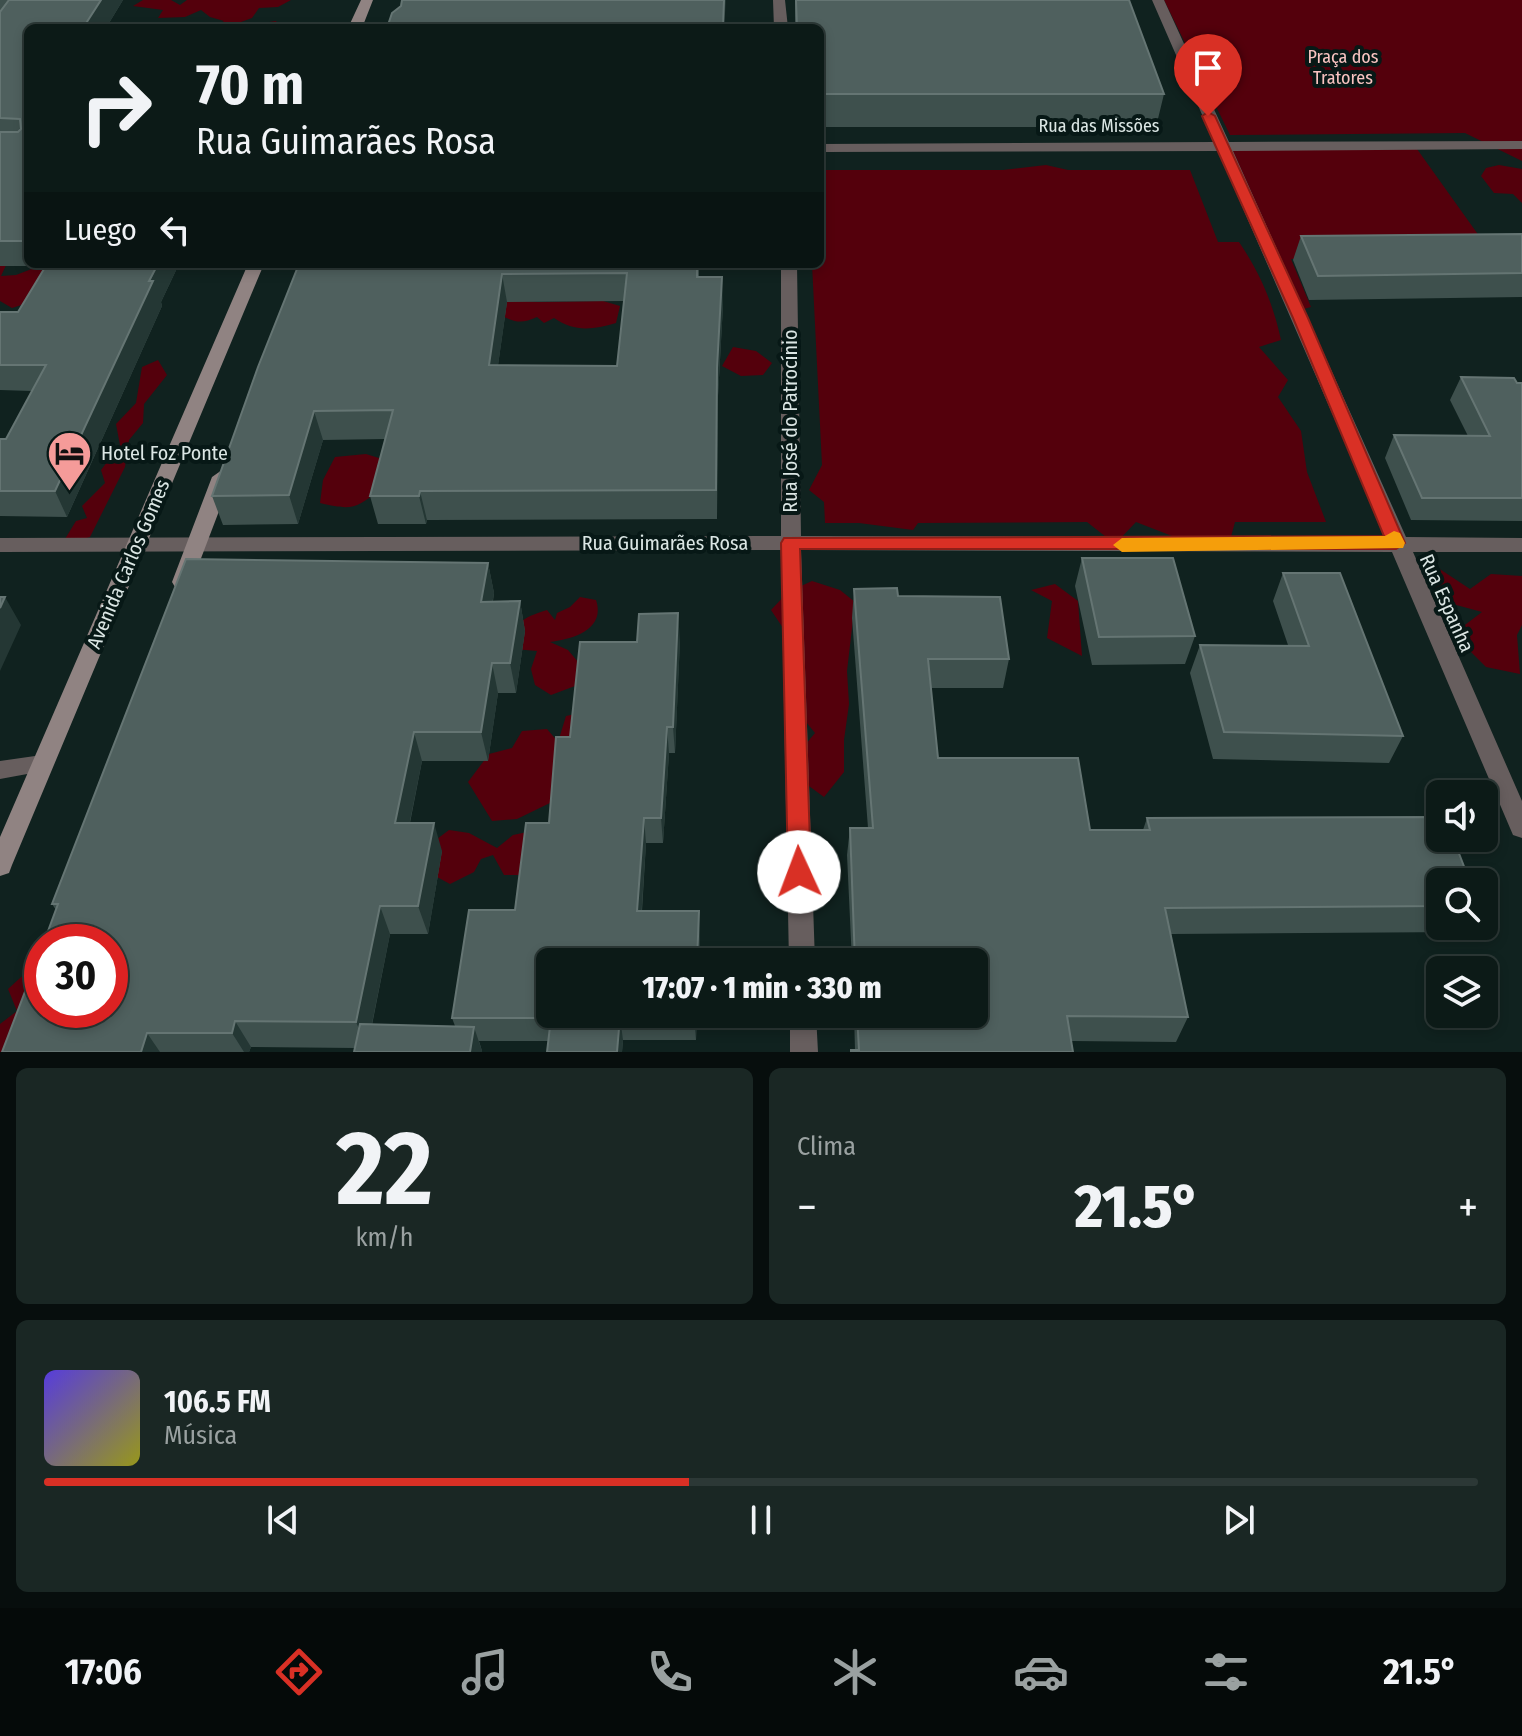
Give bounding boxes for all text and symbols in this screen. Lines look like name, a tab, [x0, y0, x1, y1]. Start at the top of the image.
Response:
pin	[1174, 34, 1242, 116]
icon: arrive	[1186, 46, 1230, 90]
park label: Praça dos Tratores	[1308, 46, 1379, 89]
text: 70 m	[196, 52, 304, 119]
icon: right	[64, 56, 168, 160]
street label: Rua das Missões	[1038, 115, 1160, 137]
text: Rua Guimarães Rosa	[196, 120, 496, 164]
icon: left	[153, 208, 197, 252]
text: Luego	[64, 212, 137, 248]
street label: Rua José do Patrocínio	[778, 329, 802, 513]
hotel icon: Hotel Foz Ponte	[46, 429, 94, 492]
place label: Hotel Foz Ponte	[101, 441, 228, 465]
street label: Avenida Carlos Gomes	[81, 476, 175, 652]
street label: Rua Guimarães Rosa	[582, 531, 748, 555]
street label: Rua Espanha	[1415, 550, 1479, 656]
map controls	[1426, 780, 1498, 1028]
button: sound	[1426, 780, 1498, 852]
position arrow	[757, 830, 841, 914]
button: search	[1426, 868, 1498, 940]
speed limit sign: 30	[24, 924, 128, 1028]
button: layers	[1426, 956, 1498, 1028]
text: 17:07 · 1 min · 330 m	[642, 970, 882, 1006]
text: 22	[336, 1107, 433, 1232]
text: Clima	[797, 1131, 856, 1162]
text: 21.5°	[1075, 1171, 1200, 1243]
text: −	[797, 1181, 817, 1234]
text: +	[1458, 1181, 1478, 1234]
text: km/h	[356, 1222, 413, 1253]
text: 106.5 FM	[164, 1384, 271, 1420]
text: Música	[164, 1420, 237, 1451]
icon: previous	[261, 1498, 305, 1542]
icon: pause	[739, 1498, 783, 1542]
icon: next	[1217, 1498, 1261, 1542]
icon: directions	[271, 1644, 327, 1700]
icon: music	[457, 1644, 513, 1700]
icon: phone	[642, 1644, 698, 1700]
icon: climate	[827, 1644, 883, 1700]
icon: car	[1013, 1644, 1069, 1700]
icon: filters	[1198, 1644, 1254, 1700]
text: 17:06	[65, 1650, 142, 1694]
text: 21.5°	[1383, 1650, 1457, 1694]

